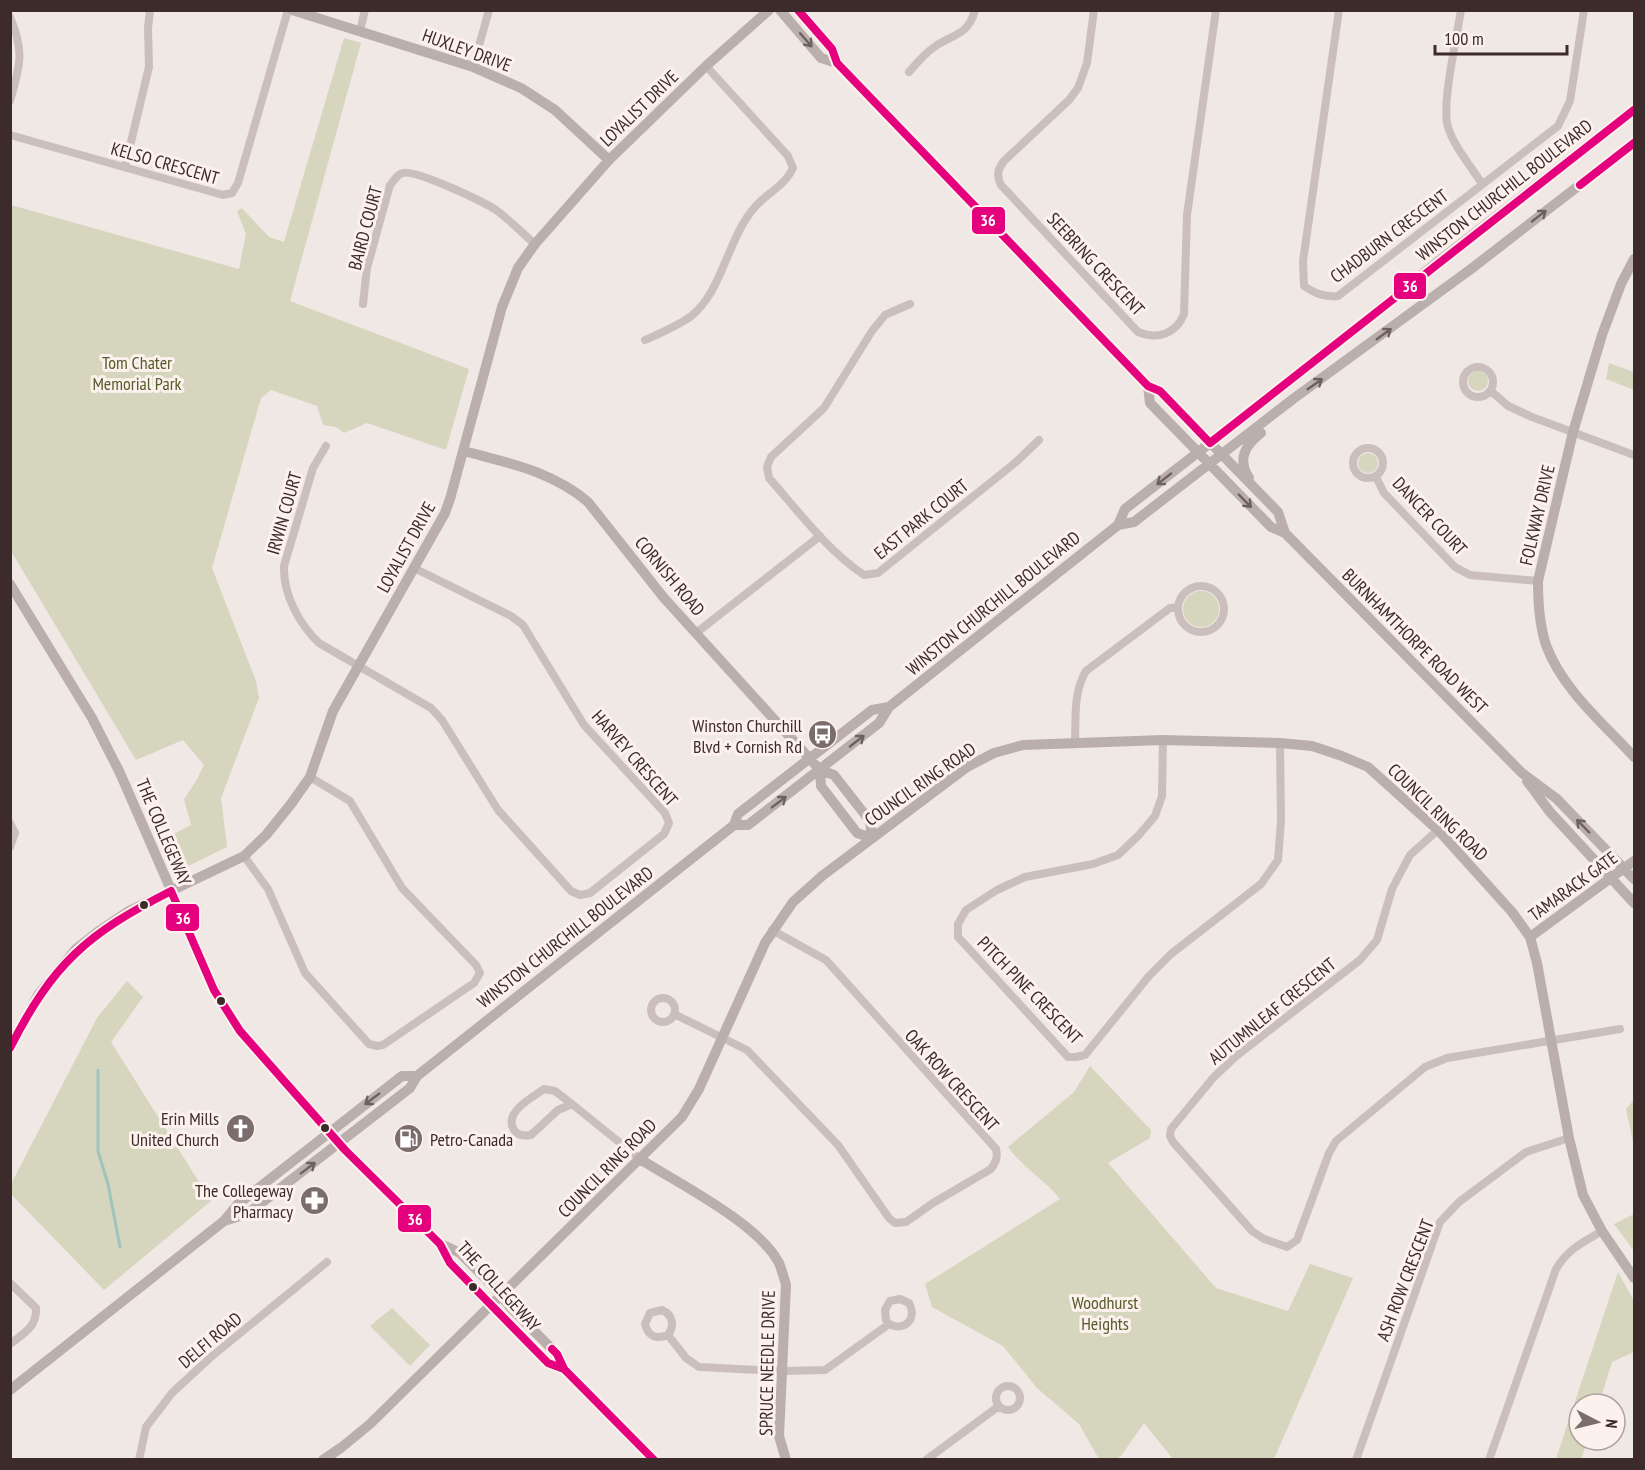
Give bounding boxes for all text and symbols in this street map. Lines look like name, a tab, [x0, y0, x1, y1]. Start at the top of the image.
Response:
scale bar	[1435, 18, 1567, 56]
street label: HUXLEY DRIVE	[419, 23, 515, 77]
text: 100 m	[1444, 27, 1484, 50]
one-way arrow	[799, 32, 813, 47]
street label: LOYALIST DRIVE	[595, 65, 683, 151]
street label: WINSTON CHURCHILL BOULEVARD	[1411, 114, 1597, 266]
street label: KELSO CRESCENT	[108, 137, 222, 189]
street label: BAIRD COURT	[343, 183, 387, 273]
street label: CHADBURN CRESCENT	[1325, 184, 1453, 288]
line badge: 36	[971, 206, 1006, 235]
street label: SEEBRING CRESCENT	[1042, 208, 1150, 320]
text: 36	[980, 210, 996, 230]
one-way arrow	[1531, 210, 1547, 223]
line badge: 36	[1393, 272, 1427, 300]
text: 36	[1402, 276, 1418, 296]
one-way arrow	[1375, 328, 1391, 340]
park label: Tom Chater Memorial Park	[92, 351, 182, 395]
one-way arrow	[1306, 378, 1322, 390]
street label: FOLKWAY DRIVE	[1514, 462, 1560, 568]
street label: IRWIN COURT	[261, 469, 307, 557]
one-way arrow	[1156, 472, 1172, 485]
street label: DANCER COURT	[1388, 472, 1472, 560]
street label: EAST PARK COURT	[869, 474, 973, 564]
one-way arrow	[1238, 493, 1252, 508]
street label: LOYALIST DRIVE	[372, 498, 440, 596]
street label: WINSTON CHURCHILL BOULEVARD	[901, 526, 1085, 680]
street label: CORNISH ROAD	[630, 531, 710, 621]
street label: BURNHAMTHORPE ROAD WEST	[1337, 563, 1493, 719]
street label: HARVEY CRESCENT	[587, 705, 683, 811]
place label: Winston Churchill Blvd + Cornish Rd	[692, 714, 803, 758]
bus stop icon: Winston Churchill Blvd + Cornish Rd	[807, 719, 839, 751]
one-way arrow	[849, 734, 865, 747]
street label: COUNCIL RING ROAD	[860, 737, 980, 831]
street label: COUNCIL RING ROAD	[1383, 758, 1493, 866]
street label: THE COLLEGEWAY	[131, 775, 197, 889]
one-way arrow	[770, 795, 786, 808]
one-way arrow	[1576, 819, 1591, 834]
street label: TAMARACK GATE	[1524, 846, 1622, 926]
street label: WINSTON CHURCHILL BOULEVARD	[472, 861, 658, 1013]
unlabelled marker	[138, 899, 150, 911]
line badge: 36	[165, 903, 200, 932]
text: 36	[175, 908, 191, 928]
street label: PITCH PINE CRESCENT	[973, 931, 1087, 1049]
street label: AUTUMNLEAF CRESCENT	[1204, 953, 1340, 1069]
unlabelled marker	[215, 995, 227, 1007]
street label: OAK ROW CRESCENT	[900, 1024, 1004, 1136]
one-way arrow	[364, 1092, 380, 1105]
place label: Erin Mills United Church	[131, 1107, 219, 1151]
church icon: Erin Mills United Church	[224, 1112, 256, 1144]
street label: COUNCIL RING ROAD	[553, 1114, 661, 1222]
unlabelled marker	[319, 1122, 331, 1134]
fuel station icon: Petro-Canada	[393, 1123, 425, 1155]
place label: Petro-Canada	[430, 1128, 513, 1151]
one-way arrow	[300, 1161, 316, 1174]
place label: The Collegeway Pharmacy	[195, 1179, 293, 1223]
pharmacy icon: The Collegeway Pharmacy	[298, 1184, 330, 1216]
line badge: 36	[397, 1204, 432, 1233]
text: 36	[407, 1209, 423, 1229]
street label: ASH ROW CRESCENT	[1371, 1216, 1439, 1344]
street label: THE COLLEGEWAY	[452, 1236, 546, 1336]
unlabelled marker	[467, 1281, 479, 1293]
street label: SPRUCE NEEDLE DRIVE	[754, 1290, 780, 1436]
park label: Woodhurst Heights	[1072, 1291, 1138, 1335]
street label: DELFI ROAD	[174, 1307, 246, 1373]
north arrow	[1567, 1392, 1627, 1452]
text: N	[1601, 1418, 1622, 1429]

